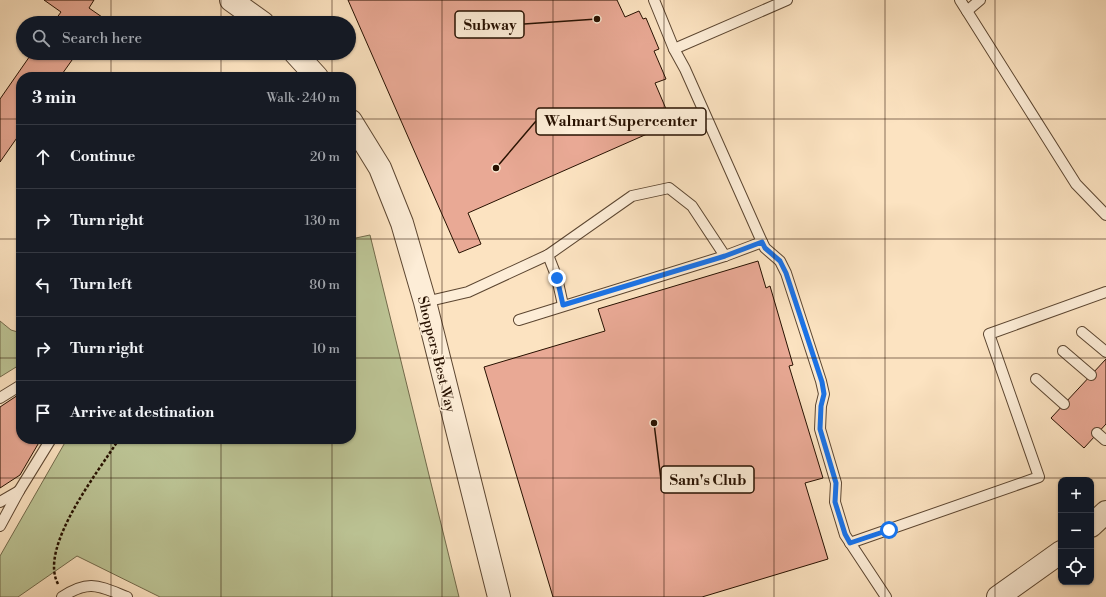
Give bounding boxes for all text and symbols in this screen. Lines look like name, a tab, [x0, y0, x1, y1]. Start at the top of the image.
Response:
callout: Subway	[455, 11, 524, 38]
search box	[16, 16, 356, 60]
text: Subway	[463, 16, 517, 35]
icon: search	[30, 27, 52, 49]
text: Search here	[62, 29, 142, 48]
text: 3 min	[32, 87, 76, 109]
text: Walk · 240 m	[266, 90, 340, 106]
callout: Walmart Supercenter	[536, 108, 706, 135]
text: Walmart Supercenter	[543, 112, 698, 131]
icon: ahead	[32, 146, 54, 168]
text: Continue	[70, 147, 135, 166]
text: 20 m	[310, 149, 340, 165]
icon: right	[32, 210, 54, 232]
text: Turn right	[70, 211, 144, 230]
text: 130 m	[305, 213, 340, 229]
route end	[548, 269, 566, 287]
icon: left	[32, 274, 54, 296]
text: Turn left	[70, 275, 132, 294]
text: 80 m	[309, 277, 340, 293]
street label: Shoppers Best Way	[413, 294, 459, 414]
icon: right	[32, 338, 54, 360]
text: Turn right	[70, 339, 144, 358]
text: 10 m	[312, 341, 340, 357]
icon: arrive	[32, 402, 54, 424]
text: Arrive at destination	[70, 403, 214, 422]
callout: Sam's Club	[661, 466, 754, 493]
text: Sam's Club	[669, 471, 747, 490]
map controls	[1058, 477, 1094, 585]
button: +	[1058, 477, 1094, 513]
button: −	[1058, 513, 1094, 549]
route start	[880, 521, 898, 539]
button: locate	[1058, 549, 1094, 585]

